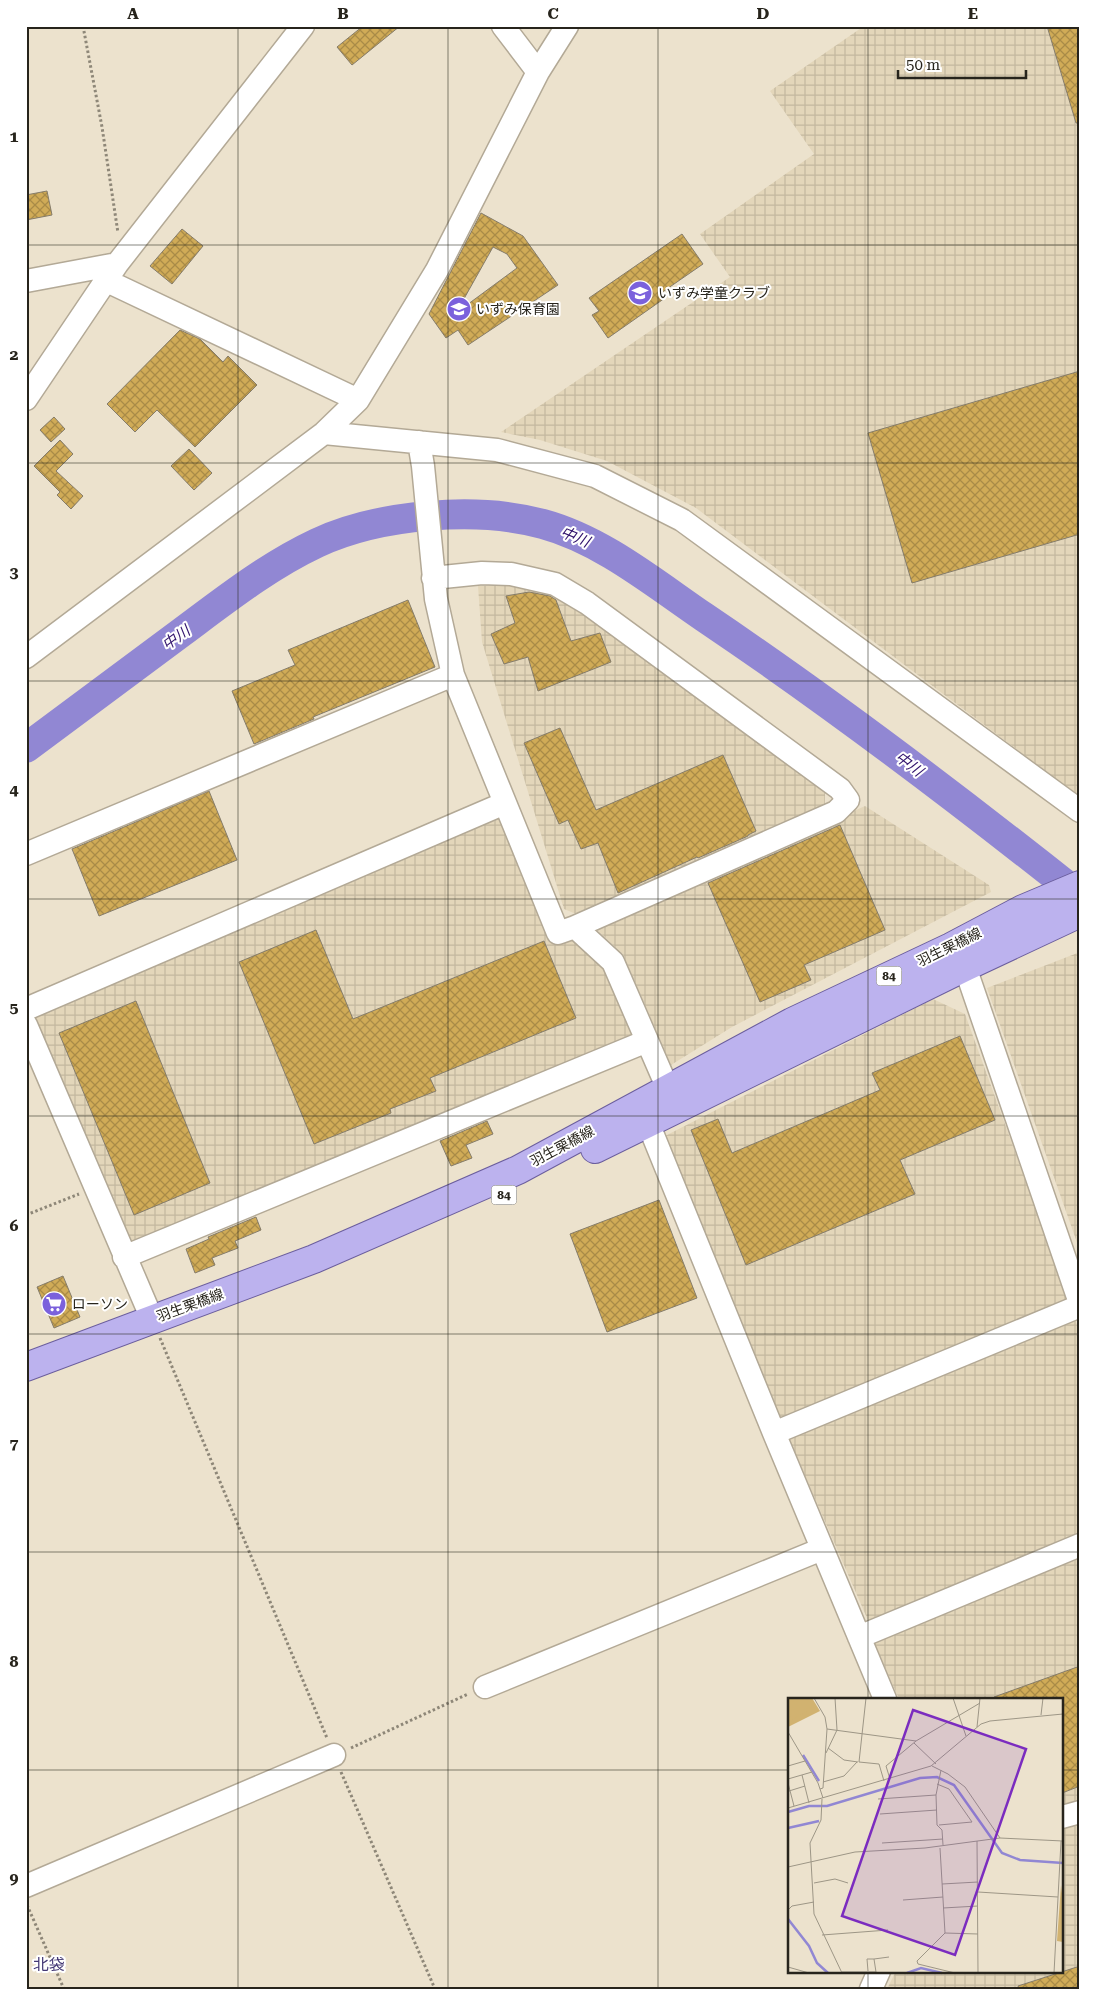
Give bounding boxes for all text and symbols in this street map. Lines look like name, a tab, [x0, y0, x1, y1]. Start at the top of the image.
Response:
text: A	[127, 4, 139, 23]
text: B	[337, 4, 349, 23]
text: C	[547, 4, 559, 23]
text: D	[757, 4, 770, 23]
text: E	[968, 4, 978, 23]
scale bar	[898, 48, 1026, 80]
text: 50 m	[906, 56, 941, 74]
text: 1	[10, 127, 19, 146]
school or university icon: いずみ学童クラブ	[627, 280, 653, 306]
place label: いずみ学童クラブ	[658, 285, 770, 301]
school or university icon: いずみ保育園	[446, 296, 472, 322]
place label: いずみ保育園	[476, 301, 560, 317]
text: 2	[10, 345, 19, 364]
water label: 中川	[558, 523, 594, 552]
text: 3	[10, 563, 19, 582]
water label: 中川	[159, 621, 195, 654]
water label: 中川	[892, 748, 928, 781]
text: 4	[10, 780, 19, 799]
street label: 羽生栗橋線	[914, 924, 984, 970]
road number: 84	[876, 966, 902, 986]
text: 5	[10, 998, 19, 1017]
street label: 羽生栗橋線	[527, 1123, 597, 1169]
road number: 84	[492, 1186, 516, 1204]
text: 6	[10, 1216, 19, 1235]
street label: 羽生栗橋線	[154, 1286, 226, 1324]
supermarket icon: ローソン	[41, 1291, 67, 1317]
place label: ローソン	[72, 1296, 128, 1312]
text: 7	[10, 1434, 19, 1453]
text: 8	[10, 1652, 19, 1671]
inset map	[788, 1698, 1064, 1972]
text: 9	[10, 1869, 19, 1888]
district label: 北袋	[33, 1955, 65, 1974]

